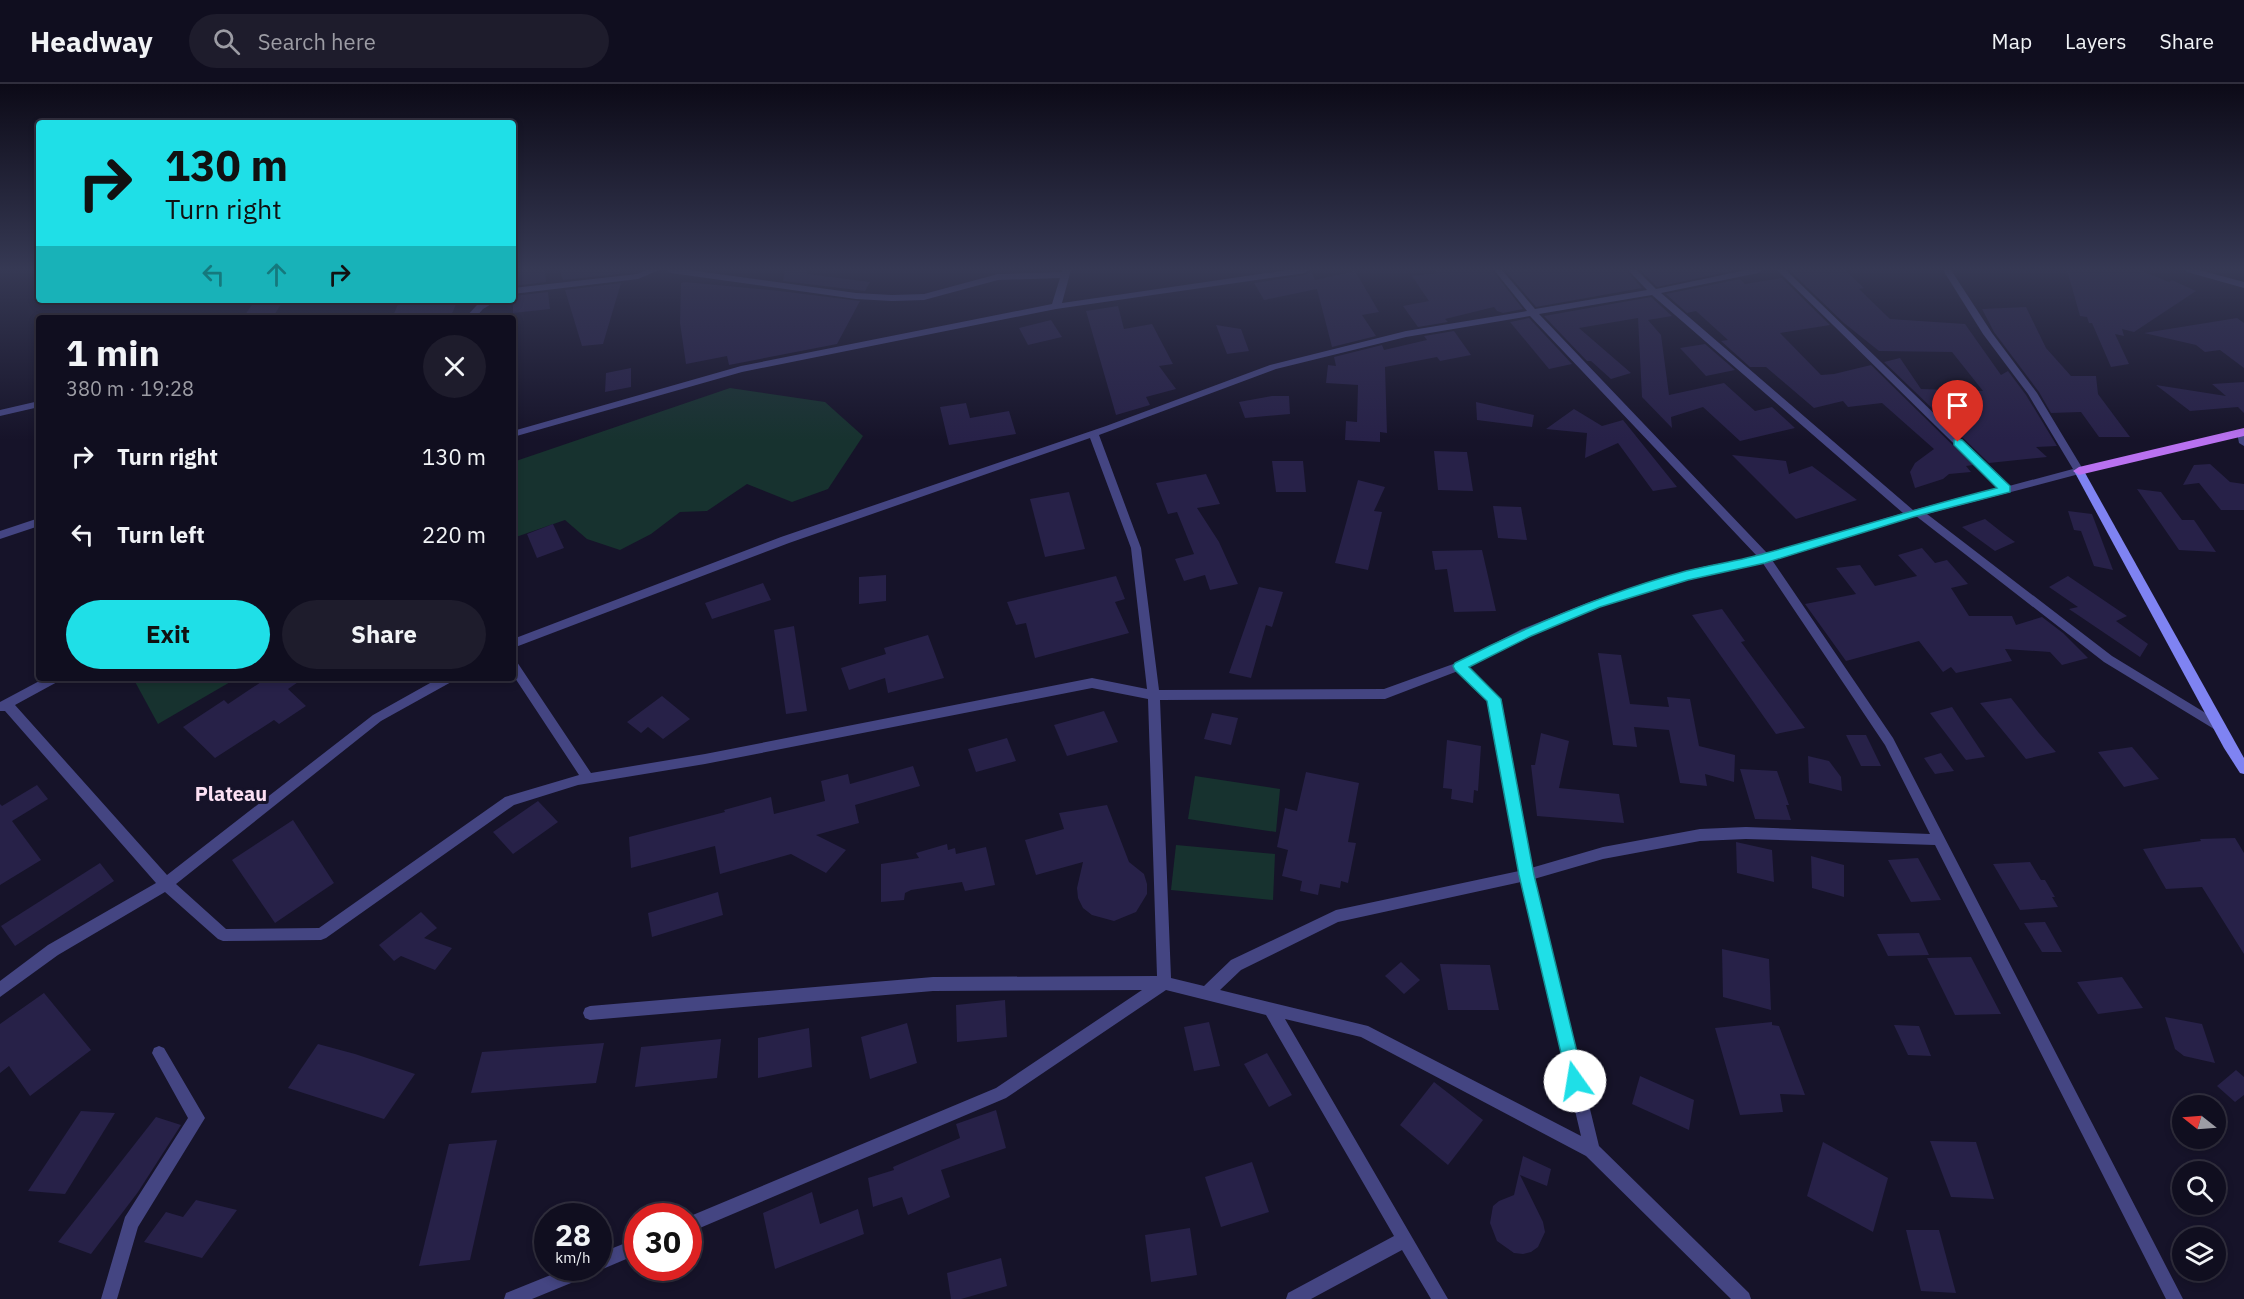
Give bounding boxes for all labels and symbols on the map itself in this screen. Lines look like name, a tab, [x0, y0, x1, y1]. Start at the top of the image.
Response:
pin	[1932, 380, 1983, 442]
district label: Plateau	[195, 780, 267, 807]
position arrow	[1543, 1049, 1607, 1113]
north arrow	[2172, 1095, 2226, 1149]
speed limit sign: 30	[624, 1203, 702, 1281]

